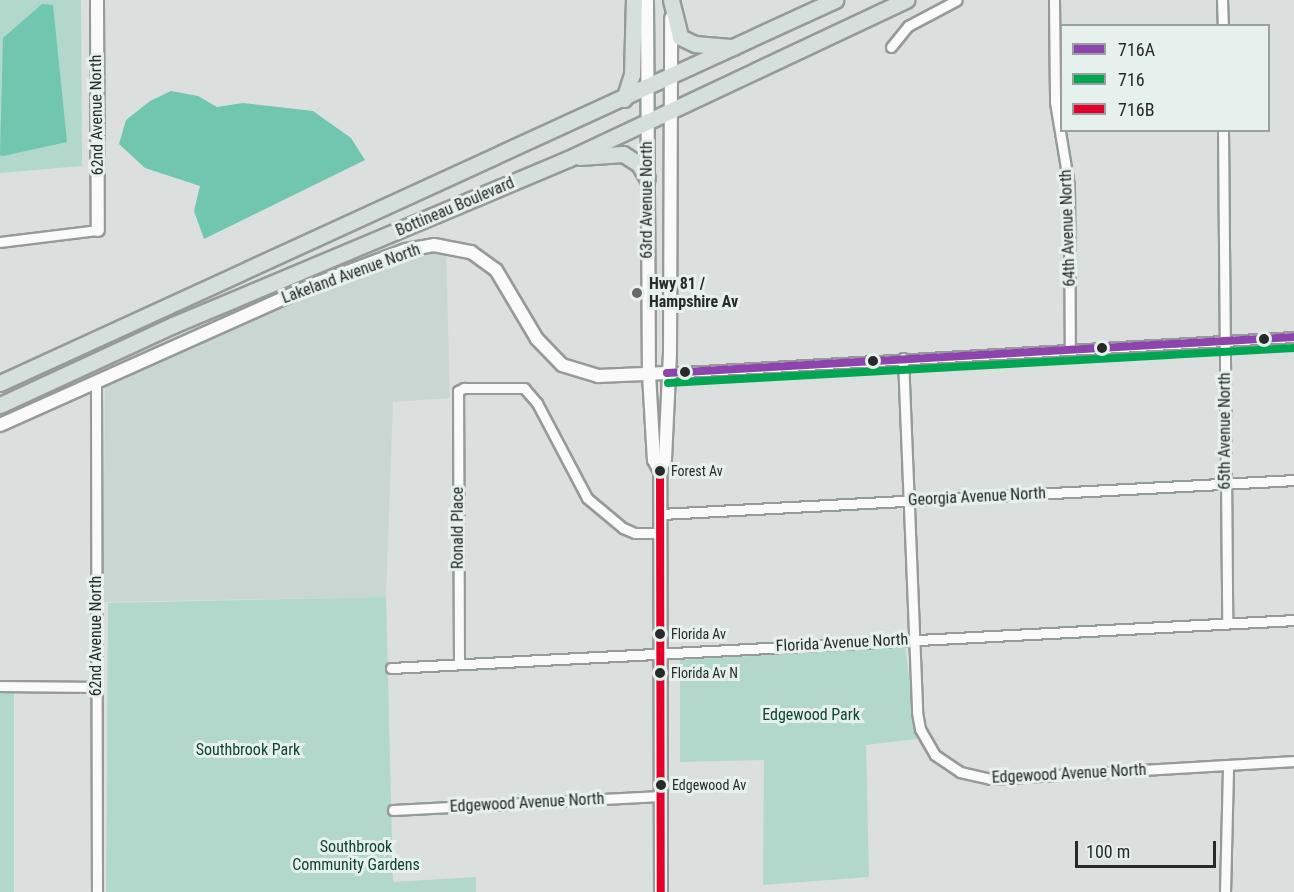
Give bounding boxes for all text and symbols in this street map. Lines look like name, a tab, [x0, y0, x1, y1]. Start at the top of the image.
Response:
legend	[1060, 24, 1270, 132]
text: 716A	[1118, 39, 1155, 60]
street label: 62nd Avenue North	[86, 55, 108, 175]
text: 716	[1118, 69, 1145, 90]
text: 716B	[1118, 99, 1154, 120]
street label: 63rd Avenue North	[637, 141, 657, 259]
street label: 64th Avenue North	[1056, 169, 1080, 287]
street label: Bottineau Boulevard	[393, 173, 517, 241]
street label: Lakeland Avenue North	[279, 240, 423, 308]
place label: Hwy 81 / Hampshire Av	[649, 274, 738, 312]
marker: Hwy 81 / Hampshire Av	[630, 286, 644, 300]
unlabelled marker	[1258, 333, 1270, 345]
unlabelled marker	[1096, 342, 1108, 354]
unlabelled marker	[867, 355, 879, 367]
unlabelled marker	[679, 366, 691, 378]
street label: 65th Avenue North	[1215, 372, 1235, 490]
place label: Forest Av	[671, 463, 723, 479]
marker: Forest Av	[654, 465, 666, 477]
street label: Georgia Avenue North	[908, 484, 1046, 510]
street label: Ronald Place	[448, 487, 468, 569]
street label: 62nd Avenue North	[86, 576, 106, 696]
place label: Florida Av	[671, 626, 726, 642]
marker: Florida Av	[654, 628, 666, 640]
street label: Florida Avenue North	[775, 630, 909, 656]
place label: Florida Av N	[671, 665, 738, 681]
marker: Florida Av N	[654, 667, 666, 679]
park label: Edgewood Park	[762, 705, 860, 725]
park label: Southbrook Park	[196, 740, 300, 760]
street label: Edgewood Avenue North	[991, 760, 1147, 788]
place label: Edgewood Av	[672, 777, 746, 793]
marker: Edgewood Av	[655, 779, 667, 791]
street label: Edgewood Avenue North	[449, 789, 605, 817]
scale bar	[1078, 829, 1219, 867]
park label: Southbrook Community Gardens	[292, 837, 420, 875]
text: 100 m	[1086, 841, 1130, 862]

